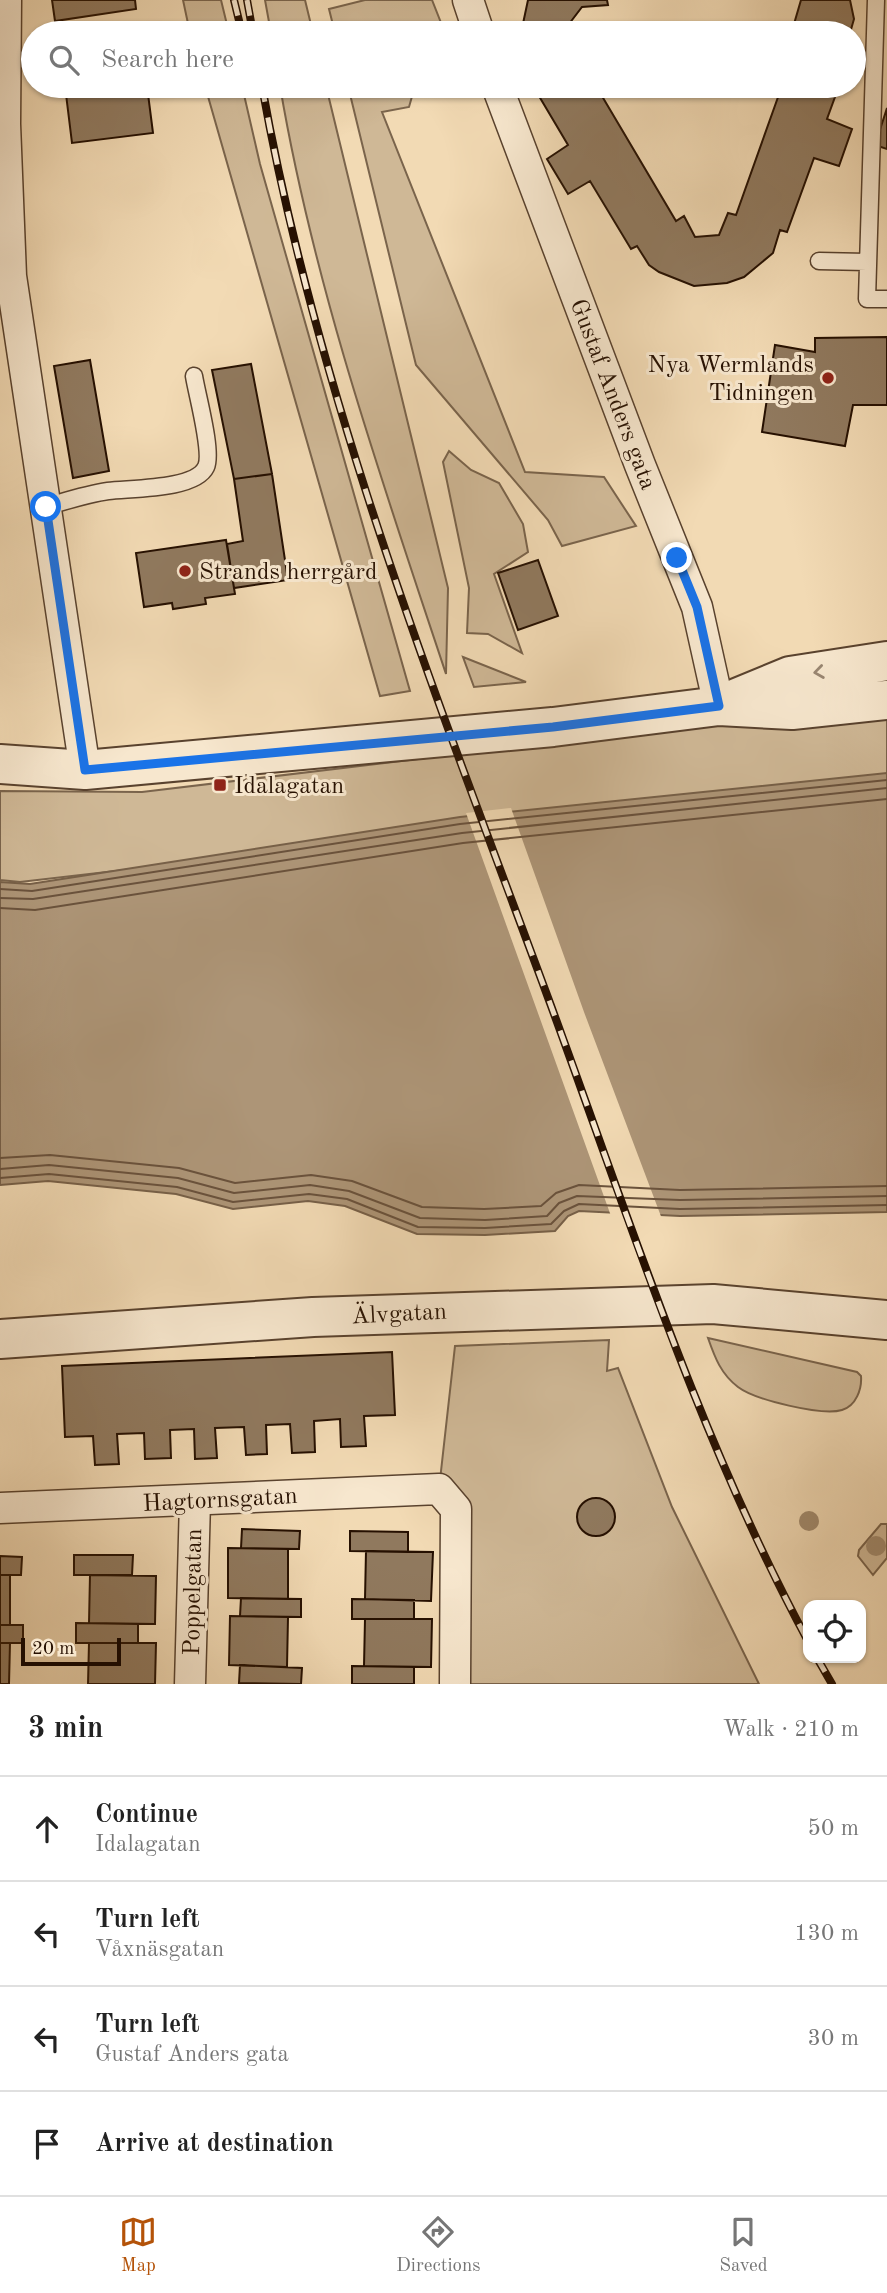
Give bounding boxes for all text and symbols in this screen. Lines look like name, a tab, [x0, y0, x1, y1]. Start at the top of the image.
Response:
search box	[21, 21, 866, 98]
icon: search	[45, 41, 83, 79]
text: Search here	[101, 47, 234, 73]
street label: Gustaf Anders gata	[565, 296, 660, 494]
place label: Nya Wermlands Tidningen	[647, 354, 814, 406]
marker: Nya Wermlands Tidningen	[820, 370, 836, 386]
route start	[30, 491, 61, 522]
route end	[661, 542, 692, 573]
place label: Strands herrgård	[199, 561, 378, 585]
marker: Strands herrgård	[177, 563, 193, 579]
one-way arrow	[814, 664, 825, 679]
place label: Idalagatan	[234, 775, 344, 799]
marker: Idalagatan	[212, 777, 228, 793]
street label: Älvgatan	[351, 1298, 447, 1329]
street label: Hagtornsgatan	[142, 1485, 298, 1517]
street label: Poppelgatan	[181, 1528, 207, 1656]
map controls	[803, 1600, 866, 1663]
button: locate	[803, 1600, 866, 1663]
scale bar	[21, 1635, 121, 1667]
text: 20 m	[32, 1640, 74, 1659]
text: 3 min	[28, 1714, 103, 1744]
text: Walk · 210 m	[723, 1718, 859, 1741]
text: Continue	[95, 1802, 198, 1828]
icon: ahead	[28, 1810, 66, 1848]
text: 50 m	[808, 1817, 859, 1840]
text: Idalagatan	[95, 1833, 201, 1856]
text: Turn left	[95, 1907, 200, 1933]
icon: left	[28, 1915, 66, 1953]
text: 130 m	[794, 1922, 859, 1945]
text: Våxnäsgatan	[95, 1938, 224, 1961]
text: Turn left	[95, 2012, 200, 2038]
icon: left	[28, 2020, 66, 2058]
text: 30 m	[808, 2027, 859, 2050]
text: Gustaf Anders gata	[95, 2043, 289, 2066]
icon: arrive	[28, 2125, 66, 2163]
text: Arrive at destination	[95, 2131, 334, 2157]
tab: Map	[119, 2213, 157, 2278]
tab: Directions	[396, 2213, 481, 2278]
tab: Saved	[719, 2213, 768, 2278]

